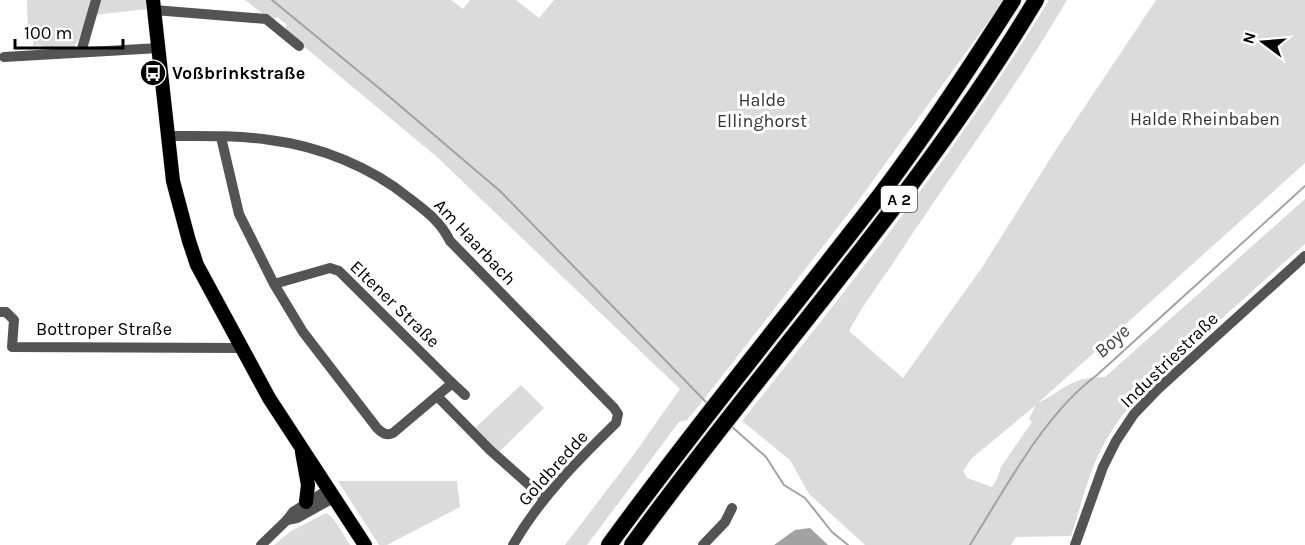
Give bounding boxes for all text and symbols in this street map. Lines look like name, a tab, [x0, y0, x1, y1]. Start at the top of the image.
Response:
scale bar	[15, 12, 123, 50]
north arrow	[1233, 12, 1293, 72]
text: 100 m	[24, 22, 72, 44]
text: N	[1238, 30, 1260, 46]
bus stop icon: Voßbrinkstraße	[138, 58, 168, 88]
place label: Voßbrinkstraße	[172, 62, 305, 84]
park label: Halde Ellinghorst	[717, 89, 807, 132]
park label: Halde Rheinbaben	[1130, 108, 1280, 130]
road number: A 2	[881, 186, 917, 212]
street label: Am Haarbach	[429, 194, 521, 290]
street label: Eltener Straße	[345, 256, 445, 352]
street label: Industriestraße	[1115, 308, 1223, 412]
street label: Bottroper Straße	[36, 318, 172, 340]
water label: Boye	[1090, 319, 1134, 363]
street label: Goldbredde	[513, 426, 593, 510]

